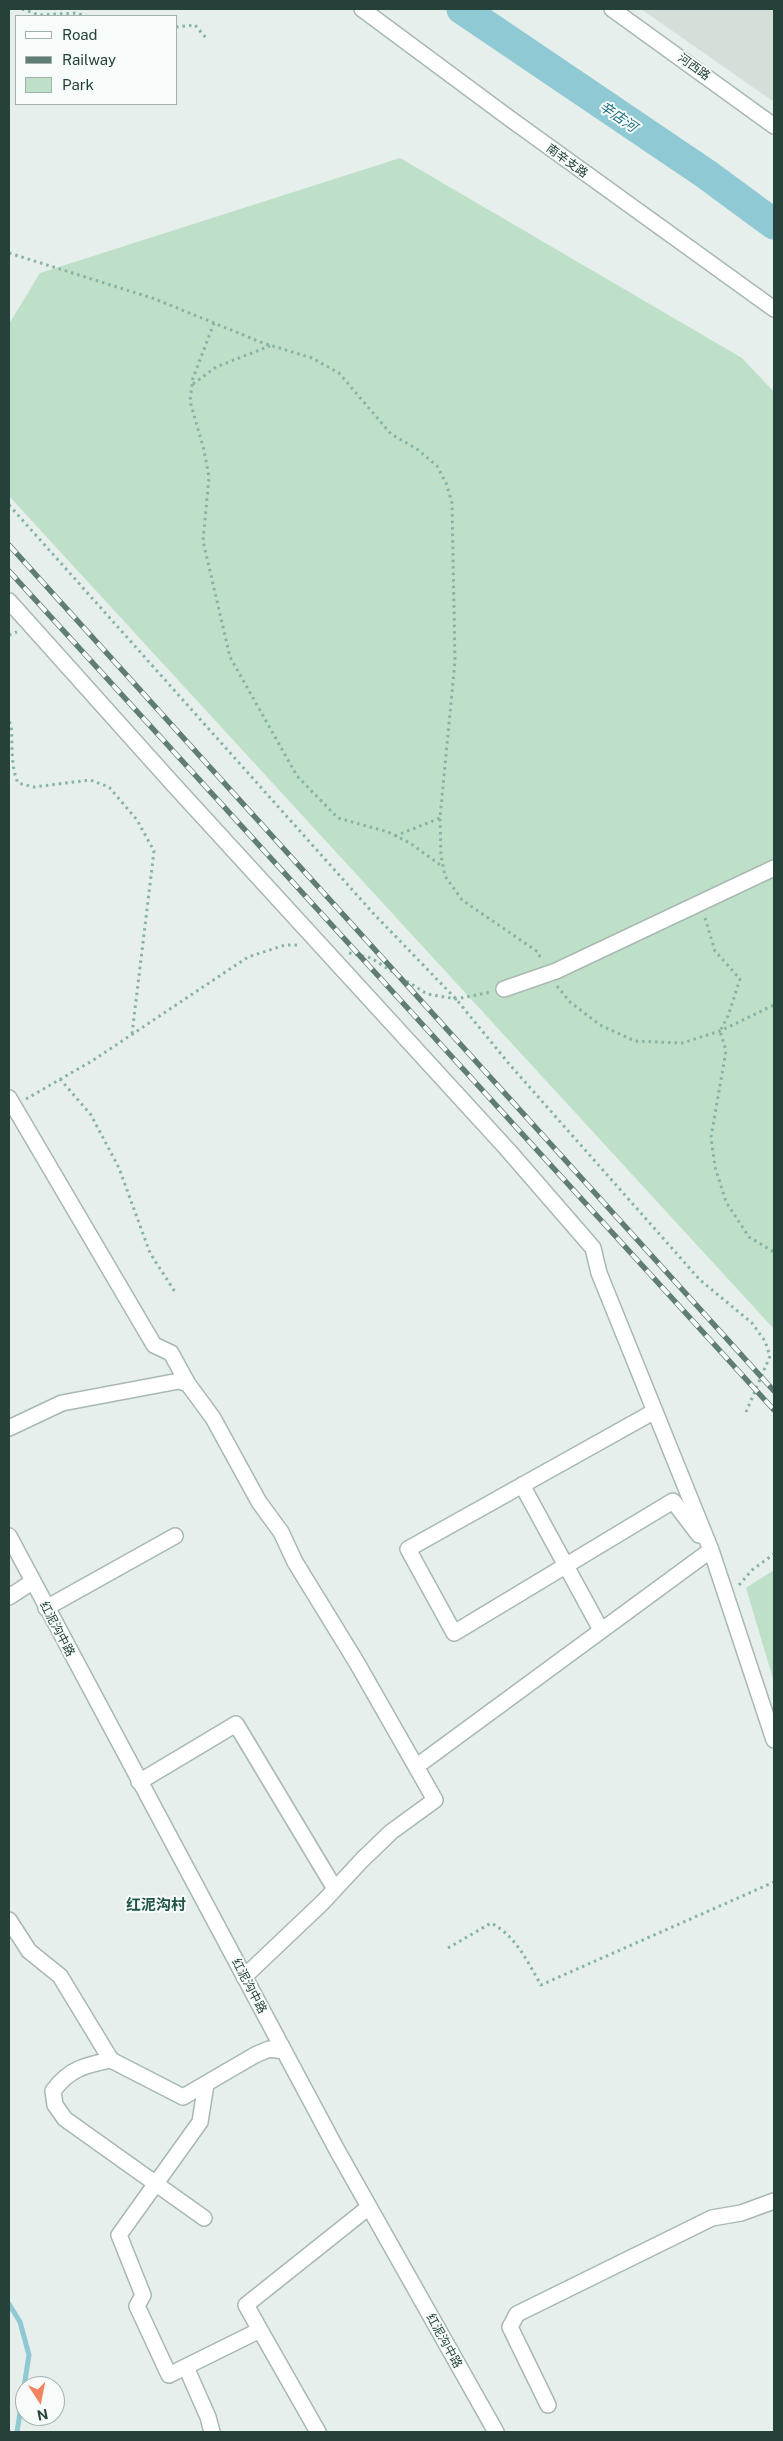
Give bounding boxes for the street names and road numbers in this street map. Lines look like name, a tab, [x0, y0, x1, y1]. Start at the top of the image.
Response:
street label: 河西路	[675, 51, 713, 83]
street label: 南辛支路	[543, 141, 591, 181]
street label: 红泥沟中路	[37, 1599, 77, 1659]
street label: 红泥沟中路	[229, 1956, 269, 2016]
street label: 红泥沟中路	[423, 2311, 465, 2371]

